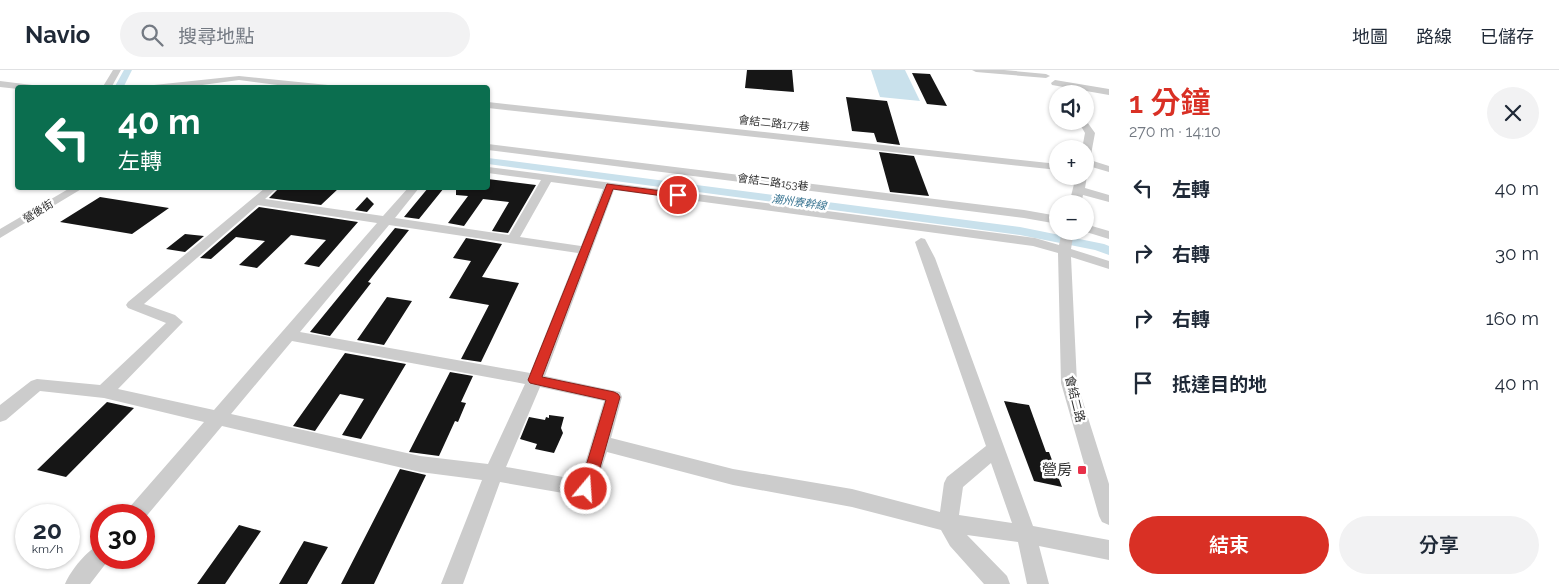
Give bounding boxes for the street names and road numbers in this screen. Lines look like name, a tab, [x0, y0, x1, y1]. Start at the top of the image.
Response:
street label: 會結二路177巷	[738, 113, 810, 134]
street label: 會結二路153巷	[737, 172, 809, 193]
street label: 營後街	[21, 197, 56, 225]
street label: 會結二路	[1062, 374, 1088, 424]

